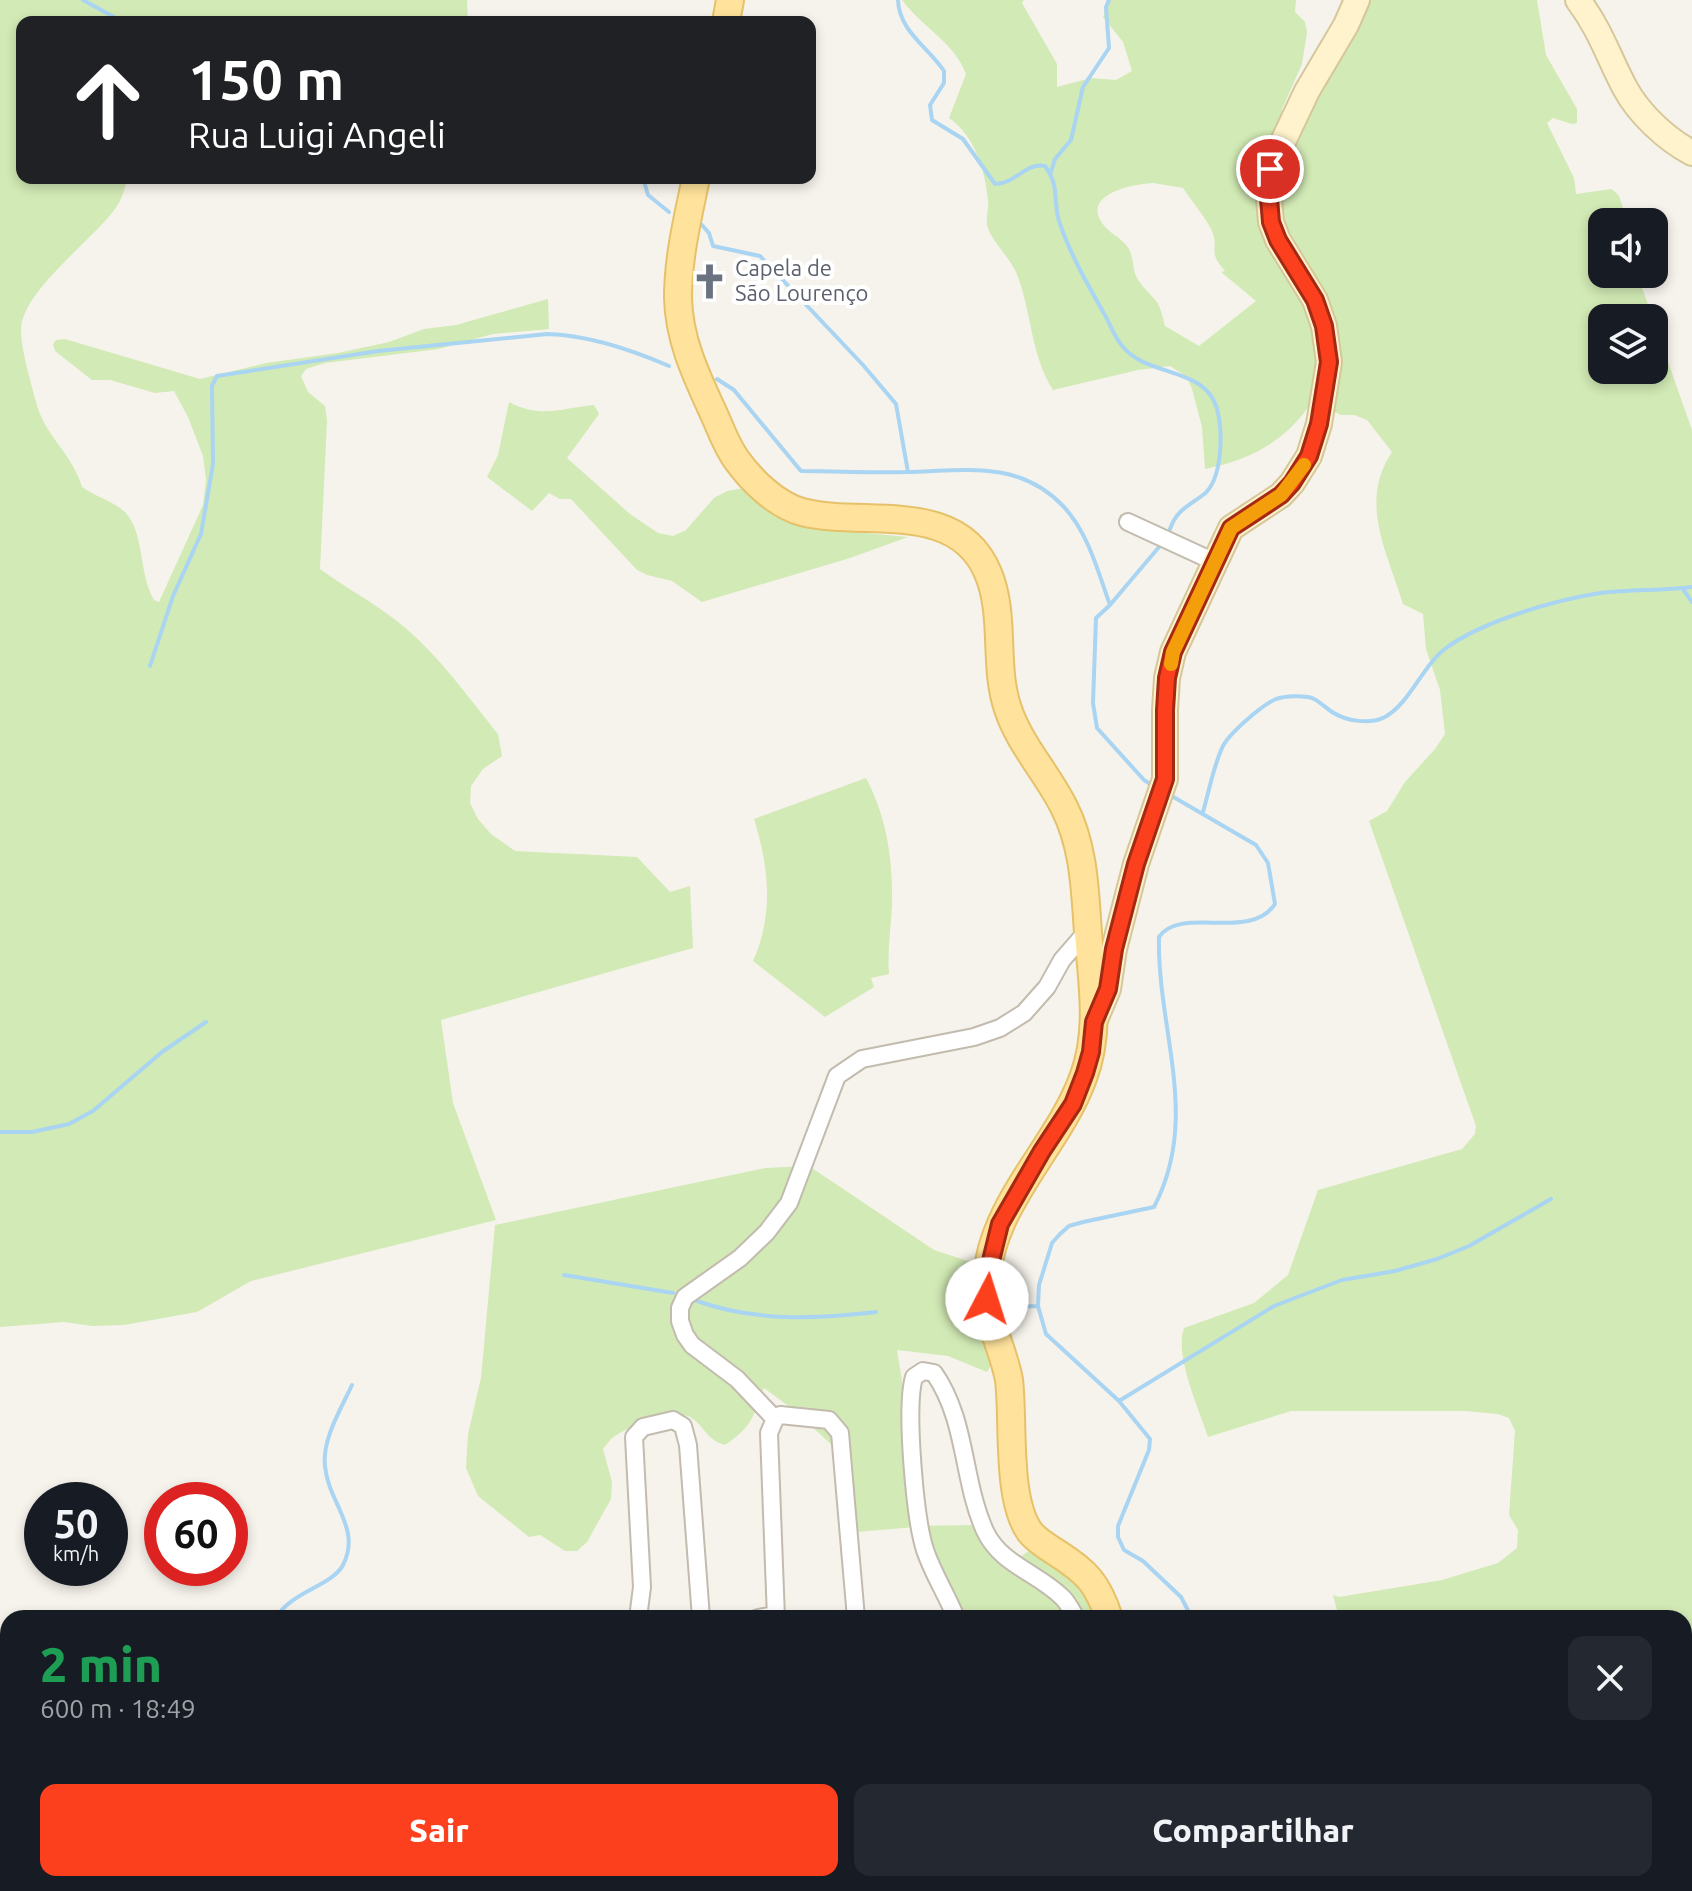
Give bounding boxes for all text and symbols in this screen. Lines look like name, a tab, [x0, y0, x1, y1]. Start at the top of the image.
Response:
icon: ahead	[56, 48, 160, 152]
text: 150 m	[188, 48, 344, 111]
text: Rua Luigi Angeli	[188, 114, 446, 155]
pin	[1236, 135, 1304, 203]
icon: arrive	[1248, 147, 1292, 191]
map controls	[1588, 208, 1668, 384]
button: sound	[1588, 208, 1668, 288]
place label: Capela de São Lourenço	[735, 255, 868, 305]
church icon: Capela de São Lourenço	[690, 262, 728, 300]
button: layers	[1588, 304, 1668, 384]
position arrow	[945, 1257, 1029, 1341]
speed limit sign: 60	[144, 1482, 248, 1586]
text: 50	[53, 1501, 99, 1546]
text: km/h	[53, 1542, 99, 1565]
button: close	[1568, 1636, 1652, 1720]
text: 2 min	[40, 1637, 162, 1691]
text: 600 m · 18:49	[40, 1694, 196, 1723]
button: Sair	[40, 1784, 838, 1876]
button: Compartilhar	[854, 1784, 1652, 1876]

